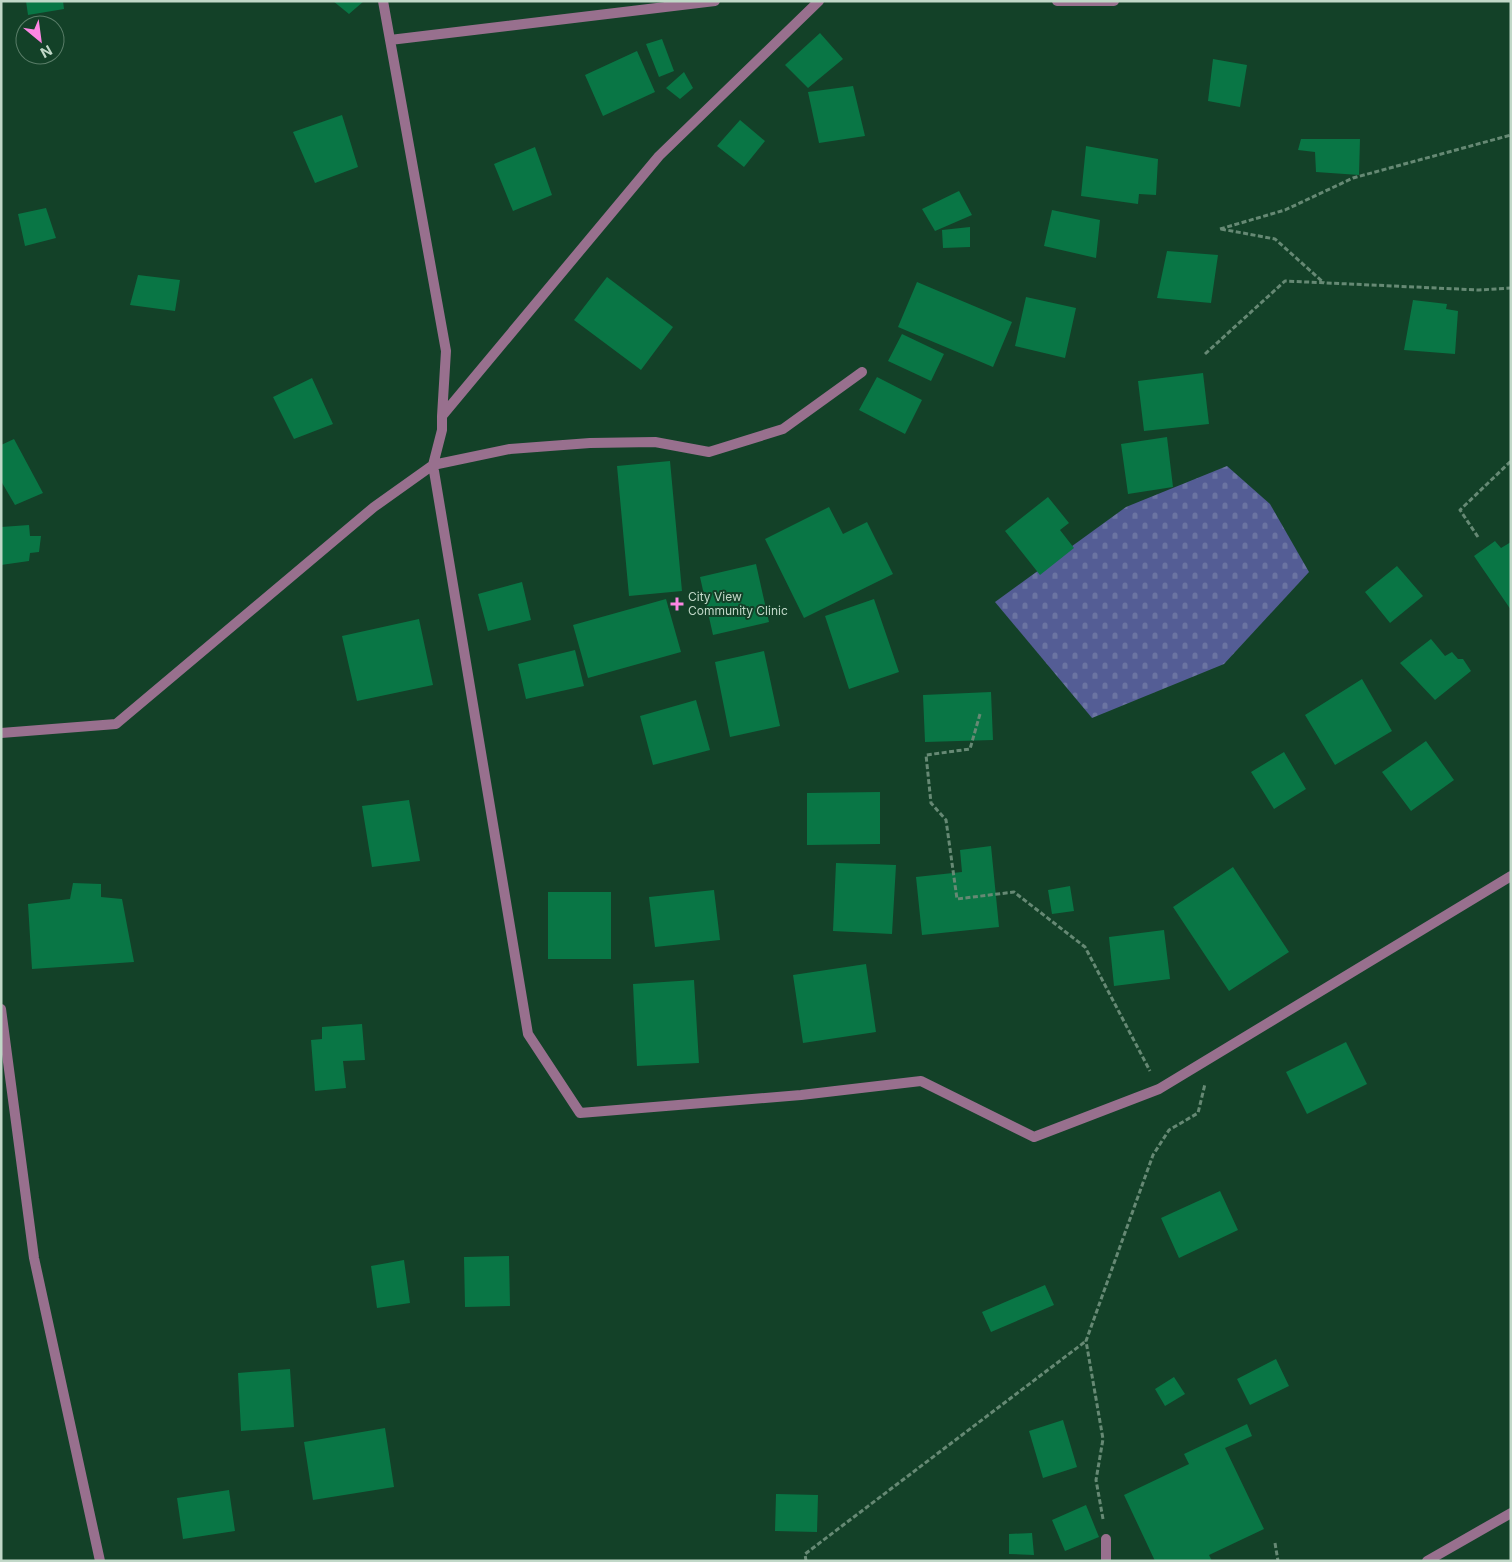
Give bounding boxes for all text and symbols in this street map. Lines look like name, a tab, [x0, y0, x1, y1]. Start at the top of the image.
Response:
north arrow	[15, 15, 65, 65]
text: N	[38, 42, 55, 62]
place label: City View Community Clinic	[688, 589, 788, 618]
marker: City View Community Clinic	[670, 597, 684, 611]

